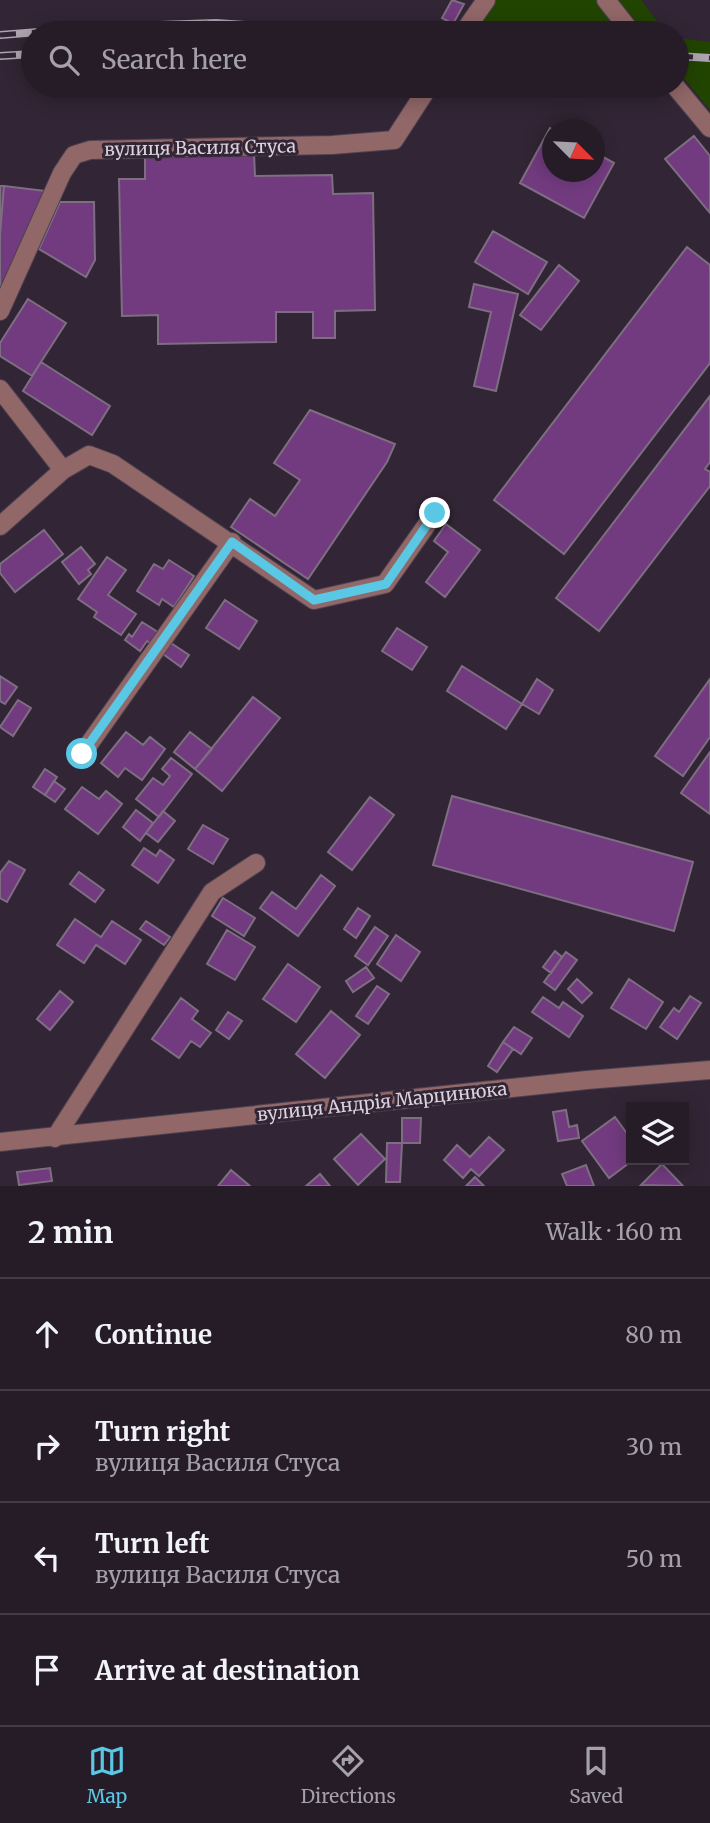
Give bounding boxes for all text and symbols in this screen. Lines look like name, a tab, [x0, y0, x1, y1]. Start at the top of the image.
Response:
search box	[21, 21, 689, 98]
icon: search	[45, 41, 83, 79]
text: Search here	[101, 43, 247, 76]
north arrow	[542, 119, 605, 182]
street label: вулиця Василя Стуса	[104, 134, 296, 161]
route end	[419, 497, 450, 528]
route start	[66, 738, 97, 769]
street label: вулиця Андрія Марцинюка	[256, 1077, 508, 1126]
map controls	[626, 1102, 689, 1165]
button: layers	[626, 1102, 689, 1165]
text: 2 min	[28, 1213, 113, 1251]
text: Walk · 160 m	[546, 1217, 682, 1246]
icon: ahead	[28, 1315, 66, 1353]
text: Continue	[95, 1318, 212, 1351]
text: 80 m	[625, 1320, 682, 1349]
text: Turn right	[95, 1415, 230, 1448]
icon: right	[28, 1427, 66, 1465]
text: 30 m	[626, 1432, 682, 1461]
text: вулиця Василя Стуса	[95, 1448, 340, 1477]
text: Turn left	[95, 1527, 209, 1560]
icon: left	[28, 1539, 66, 1577]
text: 50 m	[626, 1544, 682, 1573]
text: вулиця Василя Стуса	[95, 1560, 340, 1589]
icon: arrive	[28, 1651, 66, 1689]
text: Arrive at destination	[95, 1654, 360, 1687]
tab: Map	[87, 1742, 127, 1808]
tab: Directions	[301, 1742, 396, 1808]
tab: Saved	[569, 1742, 623, 1808]

